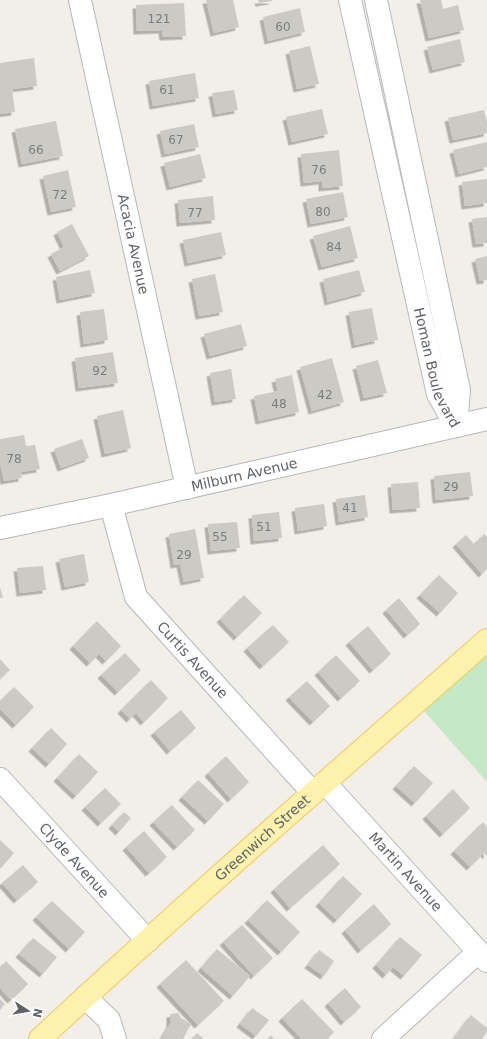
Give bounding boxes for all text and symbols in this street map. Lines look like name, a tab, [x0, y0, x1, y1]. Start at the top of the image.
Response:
house number: 121	[148, 12, 170, 26]
house number: 60	[275, 20, 291, 34]
house number: 61	[159, 83, 175, 97]
house number: 67	[168, 133, 184, 147]
house number: 66	[28, 143, 44, 157]
house number: 76	[311, 163, 327, 177]
house number: 72	[52, 188, 68, 202]
street label: Acacia Avenue	[115, 193, 152, 296]
house number: 80	[315, 205, 331, 219]
house number: 77	[187, 206, 203, 220]
house number: 84	[326, 240, 342, 254]
street label: Homan Boulevard	[411, 306, 463, 430]
house number: 92	[92, 364, 108, 378]
house number: 42	[317, 388, 333, 402]
house number: 48	[271, 397, 287, 411]
house number: 78	[6, 452, 22, 466]
street label: Milburn Avenue	[190, 455, 299, 494]
house number: 29	[443, 480, 459, 494]
house number: 41	[342, 501, 358, 515]
house number: 51	[256, 520, 272, 534]
house number: 55	[212, 530, 228, 544]
house number: 29	[176, 548, 192, 562]
street label: Curtis Avenue	[154, 618, 231, 701]
street label: Greenwich Street	[212, 791, 314, 884]
street label: Clyde Avenue	[36, 819, 112, 901]
street label: Martin Avenue	[366, 829, 446, 915]
north arrow	[8, 991, 48, 1031]
text: N	[30, 1007, 45, 1019]

